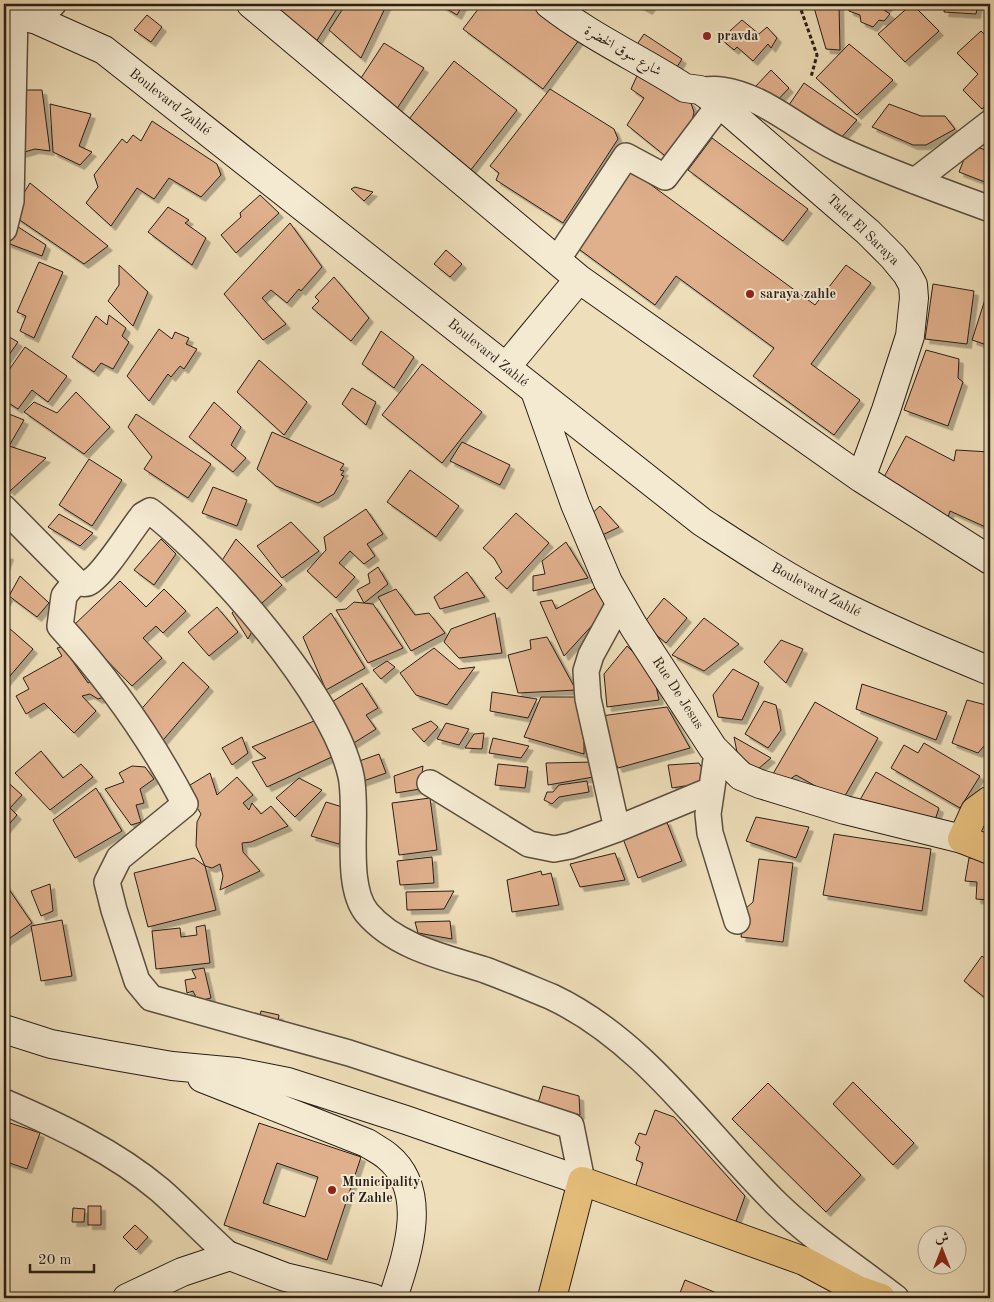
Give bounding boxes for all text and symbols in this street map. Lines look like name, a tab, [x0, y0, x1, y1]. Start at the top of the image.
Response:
street label: شارع سوق الخضرة	[580, 23, 664, 82]
place label: pravda	[717, 29, 758, 43]
marker: pravda	[701, 30, 713, 42]
street label: Boulevard Zahlé	[127, 66, 213, 138]
street label: Talet El Saraya	[824, 192, 902, 268]
place label: saraya zahle	[760, 287, 836, 301]
marker: saraya zahle	[744, 288, 756, 300]
street label: Boulevard Zahlé	[445, 316, 531, 390]
street label: Boulevard Zahlé	[769, 561, 863, 619]
street label: Rue De Jesus	[650, 654, 706, 732]
place label: Municipality of Zahle	[342, 1175, 420, 1205]
marker: Municipality of Zahle	[326, 1184, 338, 1196]
north arrow	[916, 1224, 966, 1274]
text: ش	[935, 1231, 949, 1245]
scale bar	[30, 1242, 94, 1274]
text: 20 m	[38, 1253, 72, 1268]

